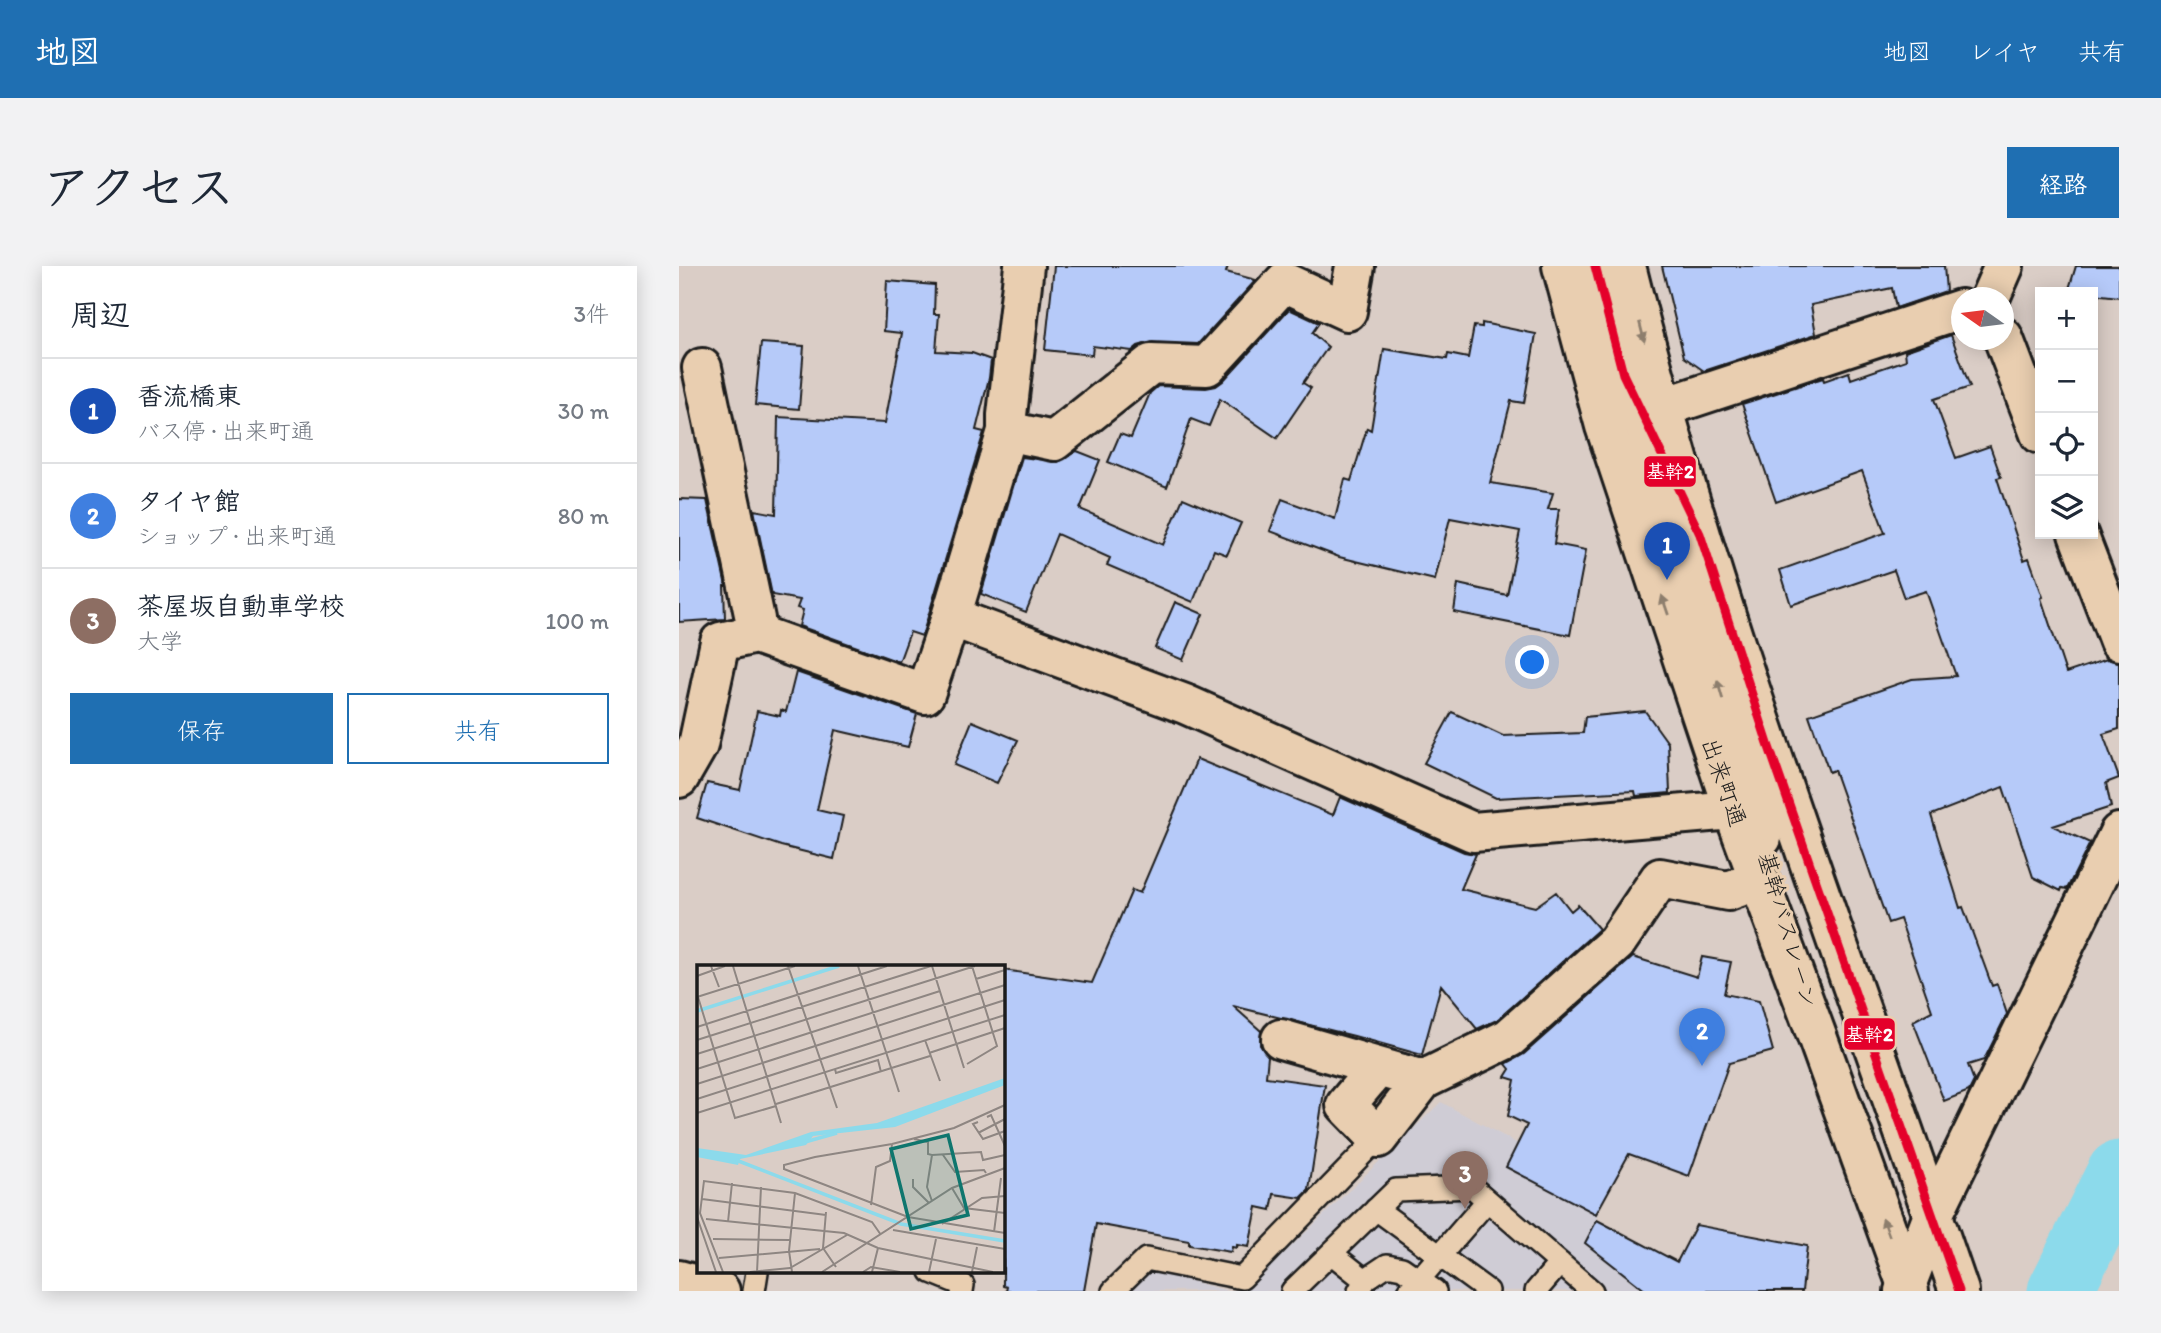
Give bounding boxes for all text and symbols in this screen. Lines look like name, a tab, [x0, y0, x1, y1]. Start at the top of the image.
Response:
text: 地図	[35, 32, 101, 71]
text: 地図	[1883, 37, 1931, 66]
text: レイヤ	[1969, 37, 2040, 66]
text: 共有	[2078, 37, 2126, 66]
button: 経路	[2007, 147, 2119, 218]
text: アクセス	[42, 157, 235, 216]
north arrow	[1951, 287, 2014, 350]
map controls	[2035, 287, 2098, 539]
button: +	[2035, 287, 2098, 350]
text: 周辺	[70, 296, 130, 333]
text: 3件	[573, 300, 609, 328]
one-way arrow	[1637, 321, 1648, 343]
button: −	[2035, 350, 2098, 413]
text: 香流橋東	[137, 380, 241, 412]
text: 1	[88, 397, 98, 425]
text: 30 m	[558, 397, 609, 425]
button: locate	[2035, 413, 2098, 476]
text: バス停 · 出来町通	[137, 417, 314, 445]
line badge: 基幹2	[1643, 455, 1697, 488]
text: 基幹2	[1646, 460, 1694, 483]
button: layers	[2035, 476, 2098, 539]
text: タイヤ館	[137, 485, 240, 517]
text: 2	[87, 502, 99, 530]
text: 80 m	[558, 502, 609, 530]
text: ショップ · 出来町通	[137, 522, 336, 550]
pin: 1	[1644, 522, 1690, 580]
text: 茶屋坂自動車学校	[137, 590, 345, 622]
one-way arrow	[1659, 594, 1670, 615]
text: 3	[87, 607, 99, 635]
text: 100 m	[545, 607, 609, 635]
text: 大学	[137, 627, 183, 655]
your location	[1515, 645, 1549, 679]
one-way arrow	[1714, 679, 1725, 701]
button: 保存	[70, 693, 333, 764]
button: 共有	[347, 693, 609, 764]
street label: 出来町通	[1696, 734, 1752, 830]
street label: 基幹バスレーン	[1752, 849, 1824, 1011]
inset map	[697, 965, 1005, 1273]
pin: 2	[1679, 1008, 1725, 1066]
line badge: 基幹2	[1843, 1017, 1896, 1051]
text: 基幹2	[1845, 1023, 1893, 1046]
pin: 3	[1442, 1151, 1488, 1209]
one-way arrow	[1880, 1216, 1891, 1237]

